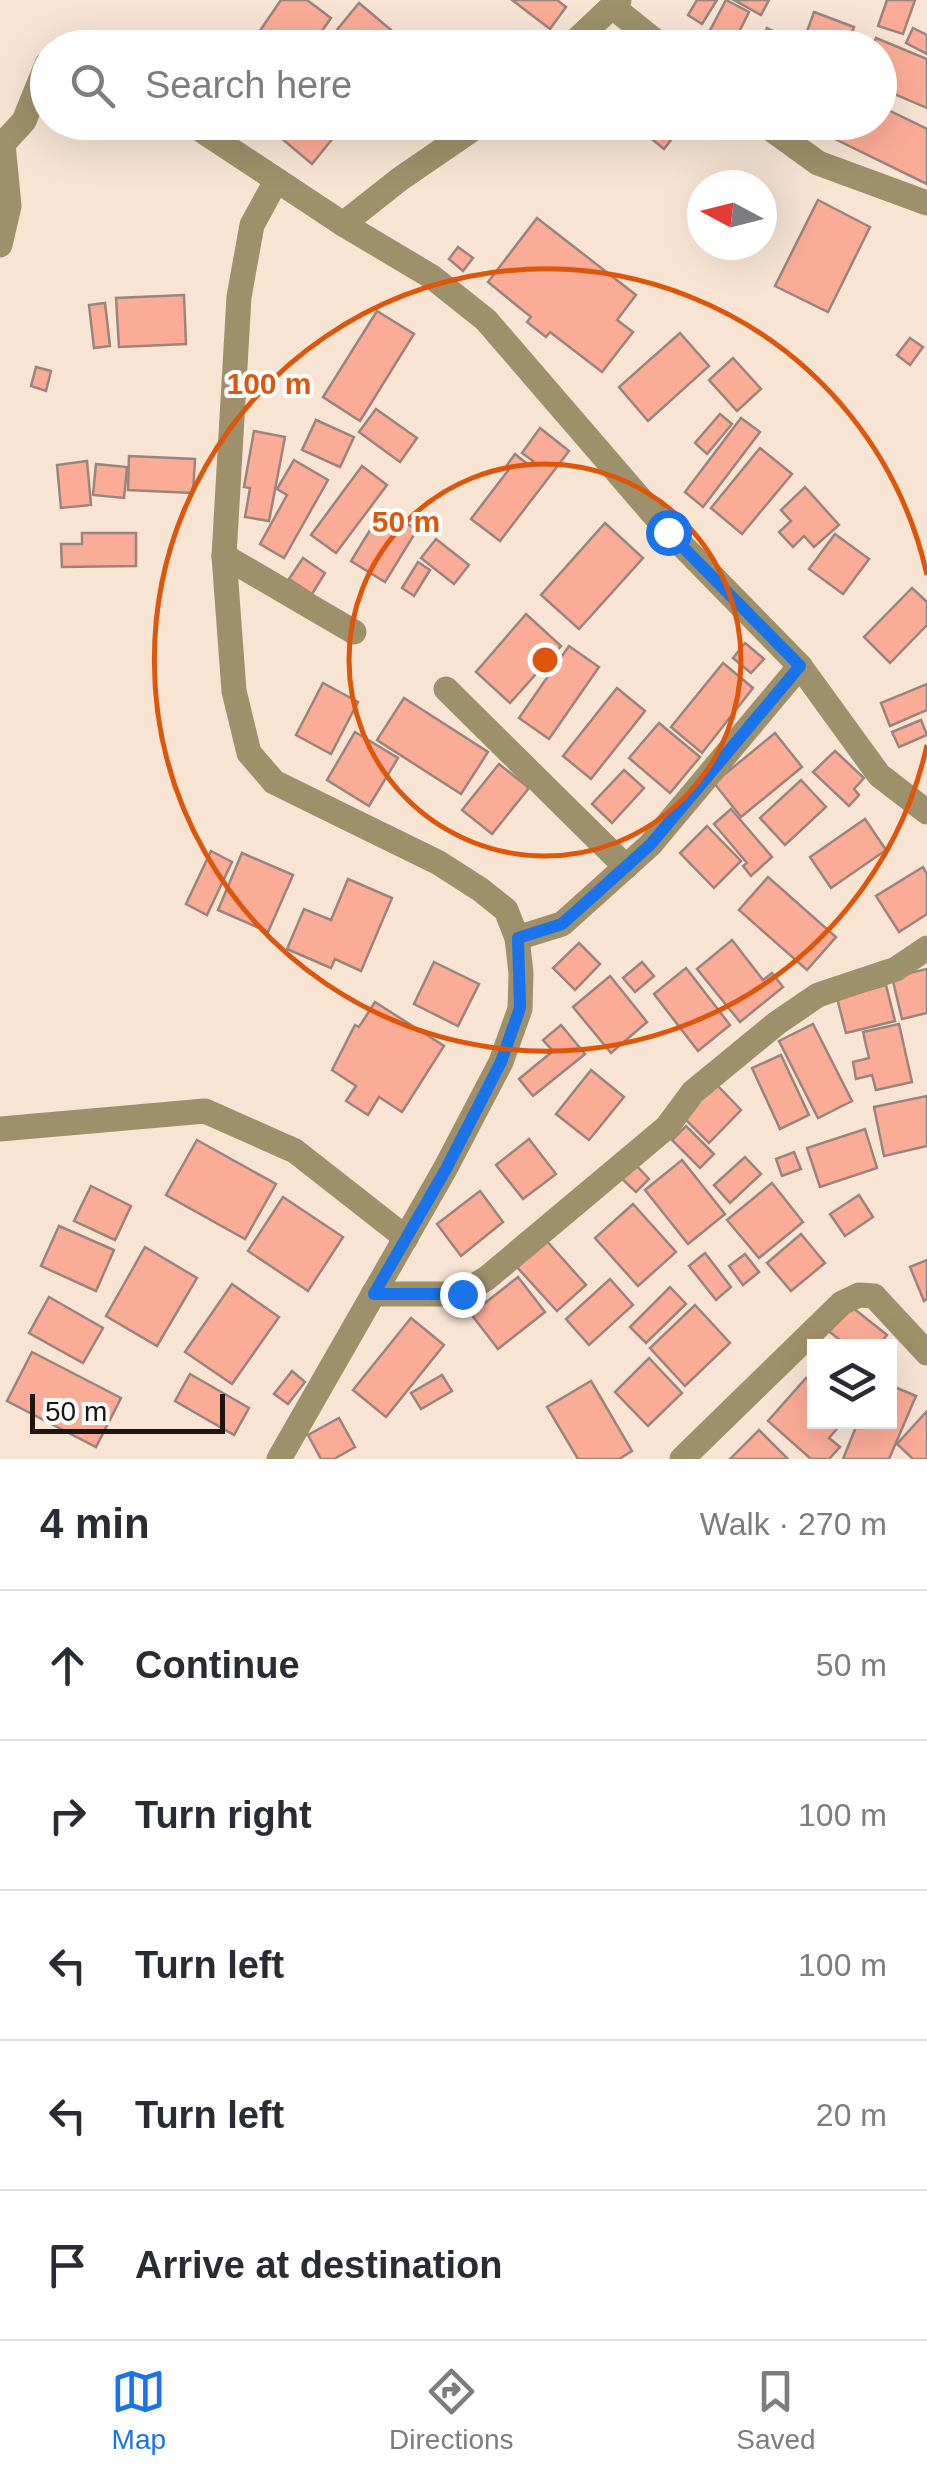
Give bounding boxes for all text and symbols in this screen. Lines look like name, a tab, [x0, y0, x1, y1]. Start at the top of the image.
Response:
search box	[30, 30, 897, 140]
icon: search	[65, 58, 120, 113]
text: Search here	[145, 64, 352, 106]
north arrow	[687, 170, 777, 260]
text: 100 m	[226, 367, 312, 400]
text: 50 m	[372, 505, 440, 538]
route start	[646, 510, 692, 556]
centre of rings	[527, 642, 563, 678]
route end	[440, 1272, 486, 1318]
map controls	[807, 1339, 897, 1429]
button: layers	[807, 1339, 897, 1429]
scale bar	[30, 1389, 225, 1434]
text: 50 m	[45, 1396, 107, 1427]
text: 4 min	[40, 1500, 150, 1547]
text: Walk · 270 m	[700, 1506, 887, 1542]
icon: ahead	[40, 1638, 95, 1693]
text: Continue	[135, 1644, 300, 1686]
text: 50 m	[816, 1647, 887, 1683]
icon: right	[40, 1788, 95, 1843]
text: Turn right	[135, 1794, 312, 1836]
text: 100 m	[798, 1797, 887, 1833]
icon: left	[40, 1938, 95, 1993]
text: Turn left	[135, 1944, 284, 1986]
text: 100 m	[798, 1947, 887, 1983]
icon: left	[40, 2088, 95, 2143]
text: Turn left	[135, 2094, 284, 2136]
text: 20 m	[816, 2097, 887, 2133]
icon: arrive	[40, 2238, 95, 2293]
text: Arrive at destination	[135, 2244, 502, 2286]
tab: Map	[111, 2364, 166, 2456]
tab: Directions	[389, 2364, 514, 2456]
tab: Saved	[736, 2364, 816, 2456]

